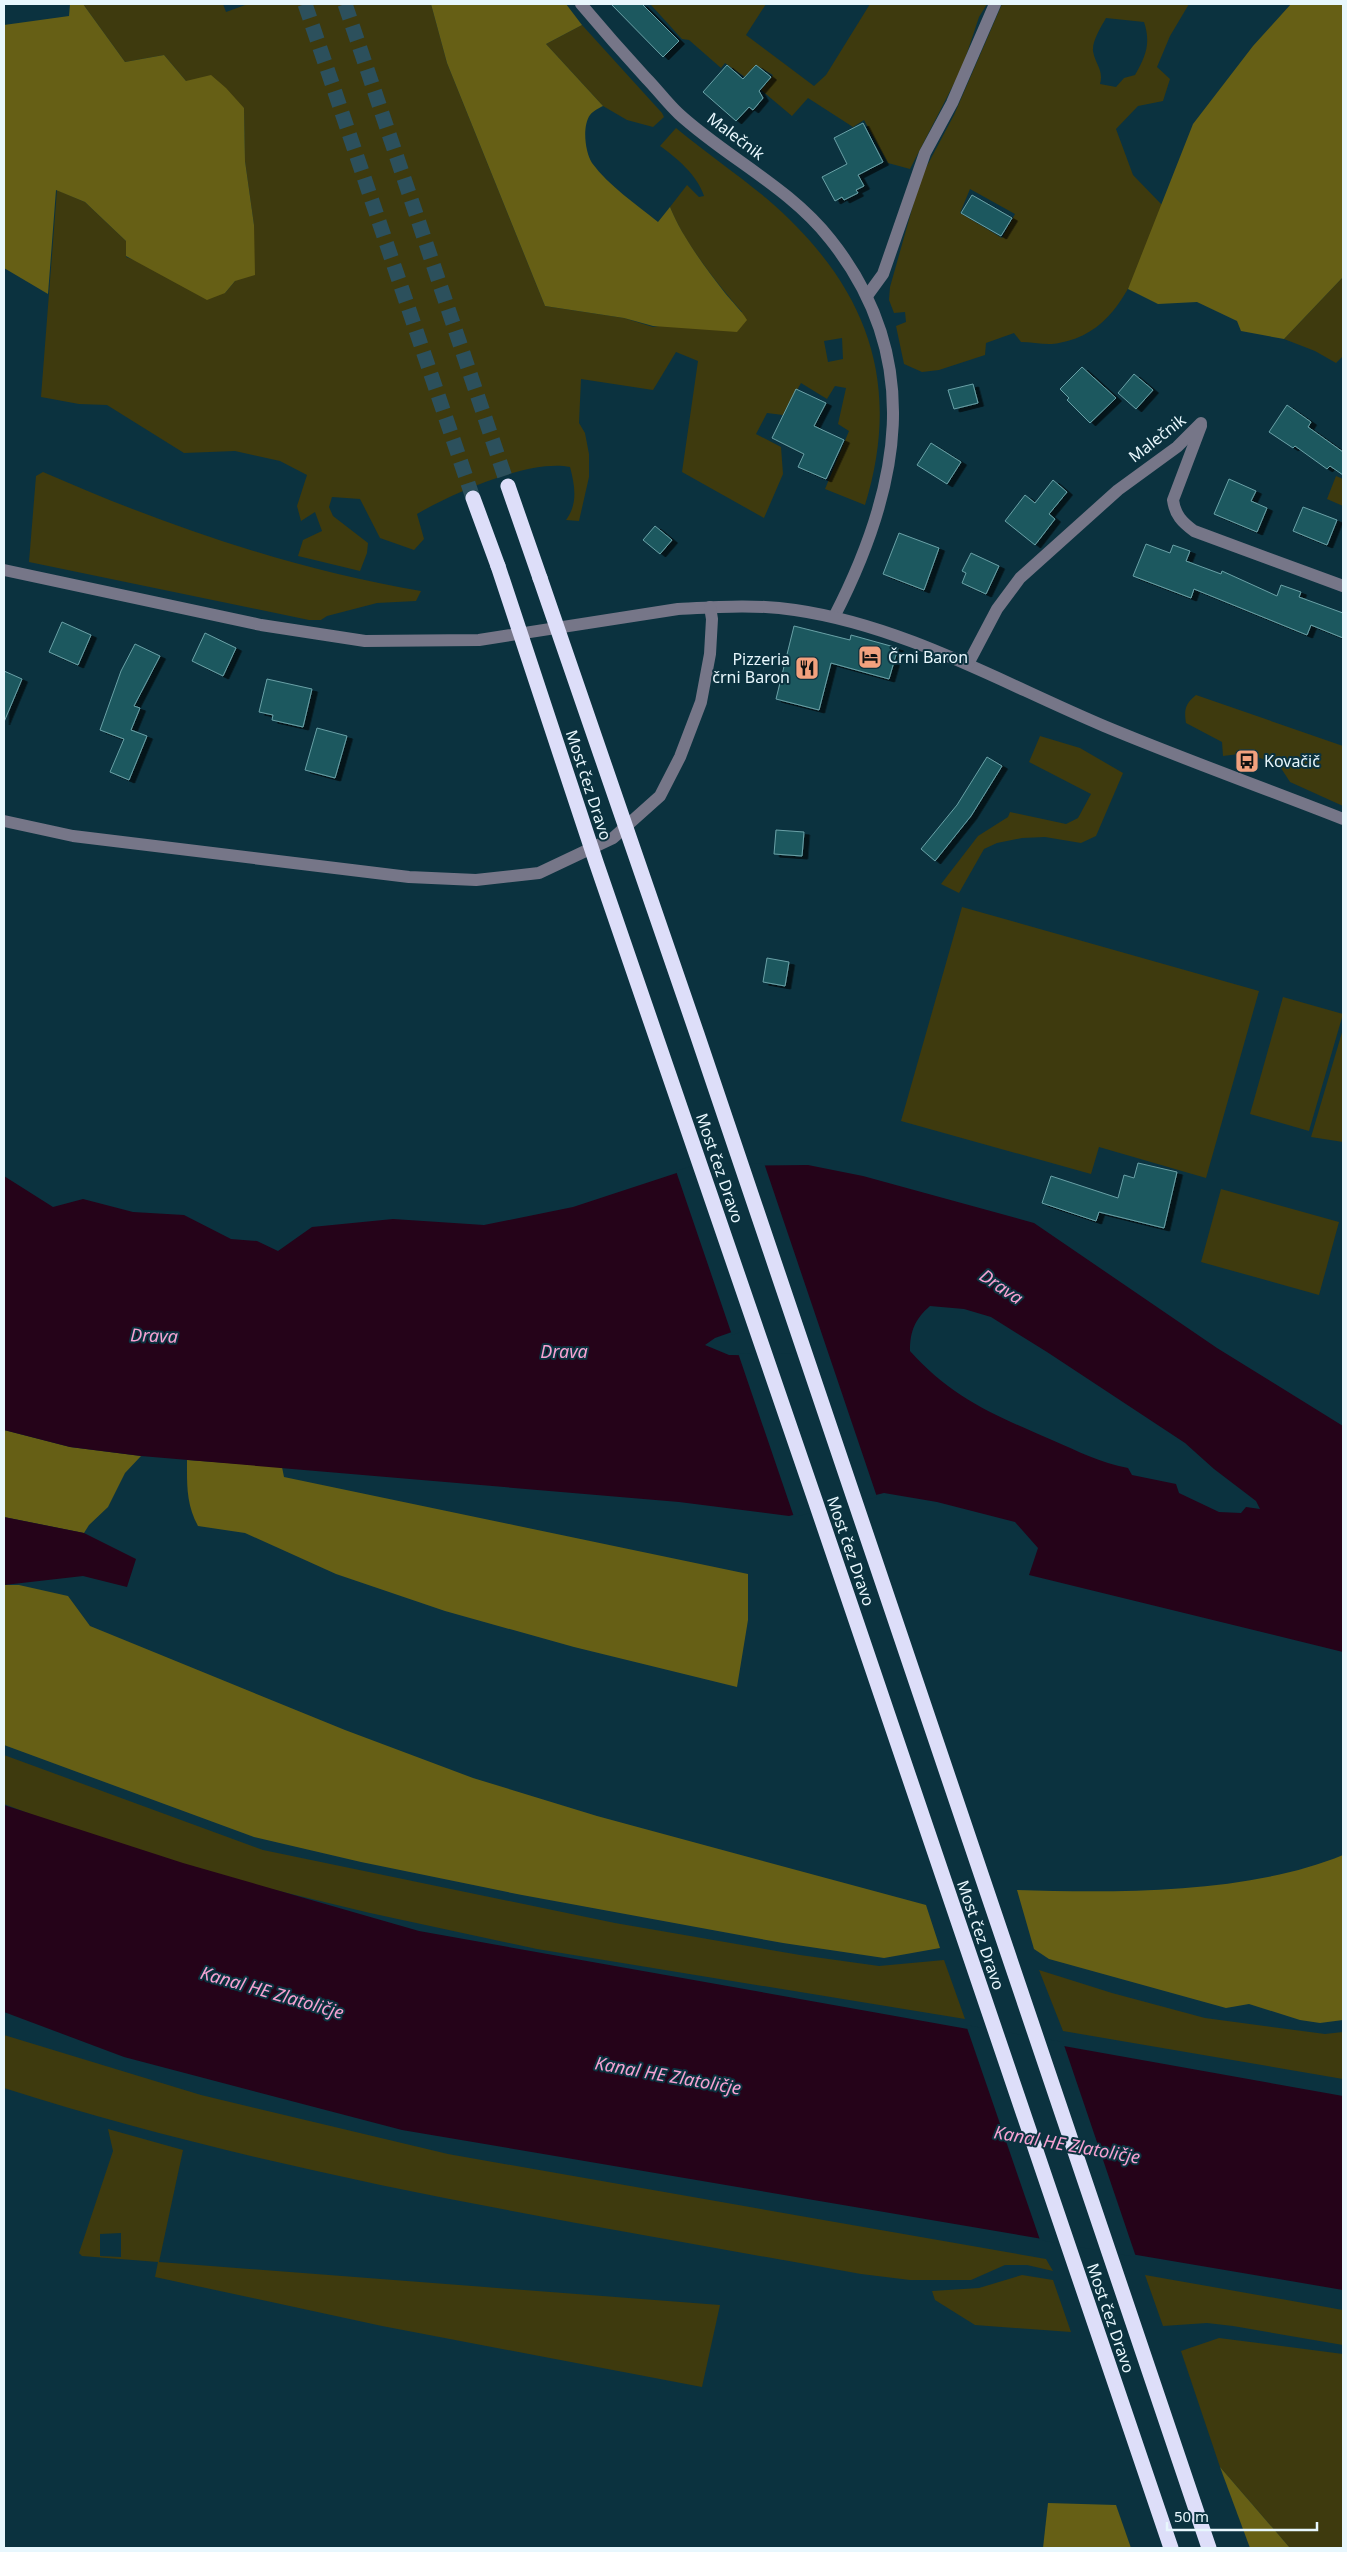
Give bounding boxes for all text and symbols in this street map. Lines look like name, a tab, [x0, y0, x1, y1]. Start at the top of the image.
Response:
street label: Malečnik	[703, 107, 770, 165]
street label: Malečnik	[1124, 408, 1190, 467]
hotel icon: Črni Baron	[857, 644, 883, 670]
place label: Črni Baron	[888, 646, 968, 668]
place label: Pizzeria črni Baron	[712, 648, 790, 688]
restaurant icon: Pizzeria črni Baron	[794, 655, 820, 681]
street label: Most čez Dravo	[561, 727, 617, 843]
bus stop icon: Kovačič	[1234, 748, 1260, 774]
place label: Kovačič	[1264, 750, 1320, 772]
street label: Most čez Dravo	[691, 1110, 749, 1226]
water label: Drava	[975, 1263, 1028, 1309]
water label: Drava	[130, 1322, 178, 1348]
water label: Drava	[540, 1339, 588, 1363]
street label: Most čez Dravo	[822, 1493, 880, 1609]
street label: Most čez Dravo	[952, 1877, 1010, 1993]
water label: Kanal HE Zlatoličje	[198, 1960, 347, 2024]
water label: Kanal HE Zlatoličje	[593, 2050, 743, 2100]
water label: Kanal HE Zlatoličje	[992, 2119, 1142, 2169]
street label: Most čez Dravo	[1082, 2260, 1140, 2376]
scale bar	[1167, 2500, 1317, 2532]
text: 50 m	[1174, 2506, 1209, 2526]

